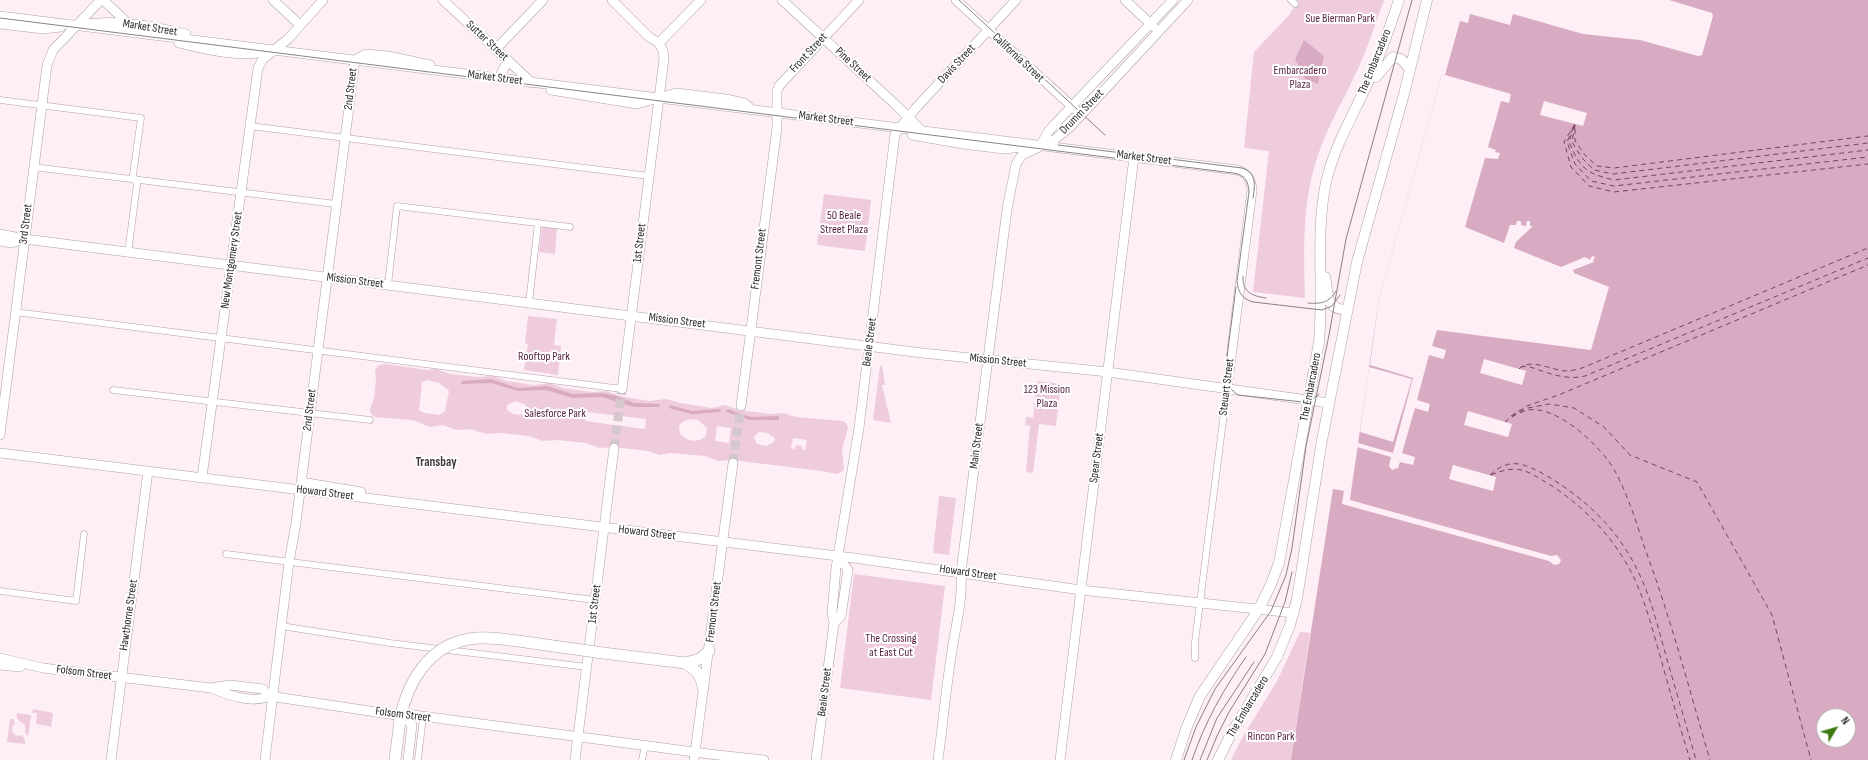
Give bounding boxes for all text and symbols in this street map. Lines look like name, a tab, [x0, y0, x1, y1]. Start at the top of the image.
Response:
park label: Sue Bierman Park	[1305, 12, 1375, 26]
street label: Market Street	[122, 17, 178, 39]
street label: Sutter Street	[463, 18, 511, 64]
street label: The Embarcadero	[1355, 27, 1395, 97]
street label: Front Street	[787, 30, 831, 76]
street label: California Street	[989, 30, 1047, 86]
street label: Davis Street	[935, 41, 979, 87]
street label: Pine Street	[832, 45, 874, 85]
park label: Embarcadero Plaza	[1274, 64, 1326, 92]
street label: 2nd Street	[341, 67, 361, 111]
street label: Market Street	[467, 67, 523, 89]
street label: Drumm Street	[1057, 86, 1107, 138]
street label: Market Street	[798, 108, 854, 130]
street label: Market Street	[1116, 147, 1172, 169]
street label: 3rd Street	[16, 203, 36, 245]
park label: 50 Beale Street Plaza	[820, 209, 868, 237]
street label: New Montgomery Street	[218, 210, 246, 310]
street label: 1st Street	[630, 223, 650, 263]
street label: Fremont Street	[748, 228, 770, 290]
street label: Mission Street	[326, 270, 384, 292]
street label: Mission Street	[648, 310, 706, 332]
street label: Beale Street	[860, 317, 880, 367]
park label: Rooftop Park	[518, 350, 570, 364]
street label: Mission Street	[969, 351, 1027, 371]
street label: The Embarcadero	[1297, 352, 1325, 422]
street label: Steuart Street	[1216, 358, 1238, 416]
park label: 123 Mission Plaza	[1024, 383, 1070, 411]
street label: 2nd Street	[300, 388, 320, 432]
park label: Salesforce Park	[524, 407, 586, 421]
street label: Main Street	[967, 422, 987, 470]
street label: Spear Street	[1087, 432, 1107, 484]
district label: Transbay	[415, 455, 457, 471]
street label: Howard Street	[295, 482, 355, 504]
street label: Howard Street	[617, 522, 677, 544]
street label: Howard Street	[938, 562, 998, 584]
street label: Hawthorne Street	[117, 578, 141, 652]
street label: Fremont Street	[703, 581, 725, 643]
street label: 1st Street	[585, 584, 605, 624]
park label: The Crossing at East Cut	[865, 632, 917, 660]
street label: Folsom Street	[55, 662, 113, 684]
street label: Beale Street	[815, 667, 835, 717]
street label: The Embarcadero	[1224, 674, 1272, 740]
street label: Folsom Street	[374, 704, 432, 726]
north arrow	[1816, 708, 1856, 748]
text: N	[1838, 715, 1852, 727]
park label: Rincon Park	[1247, 730, 1295, 744]

